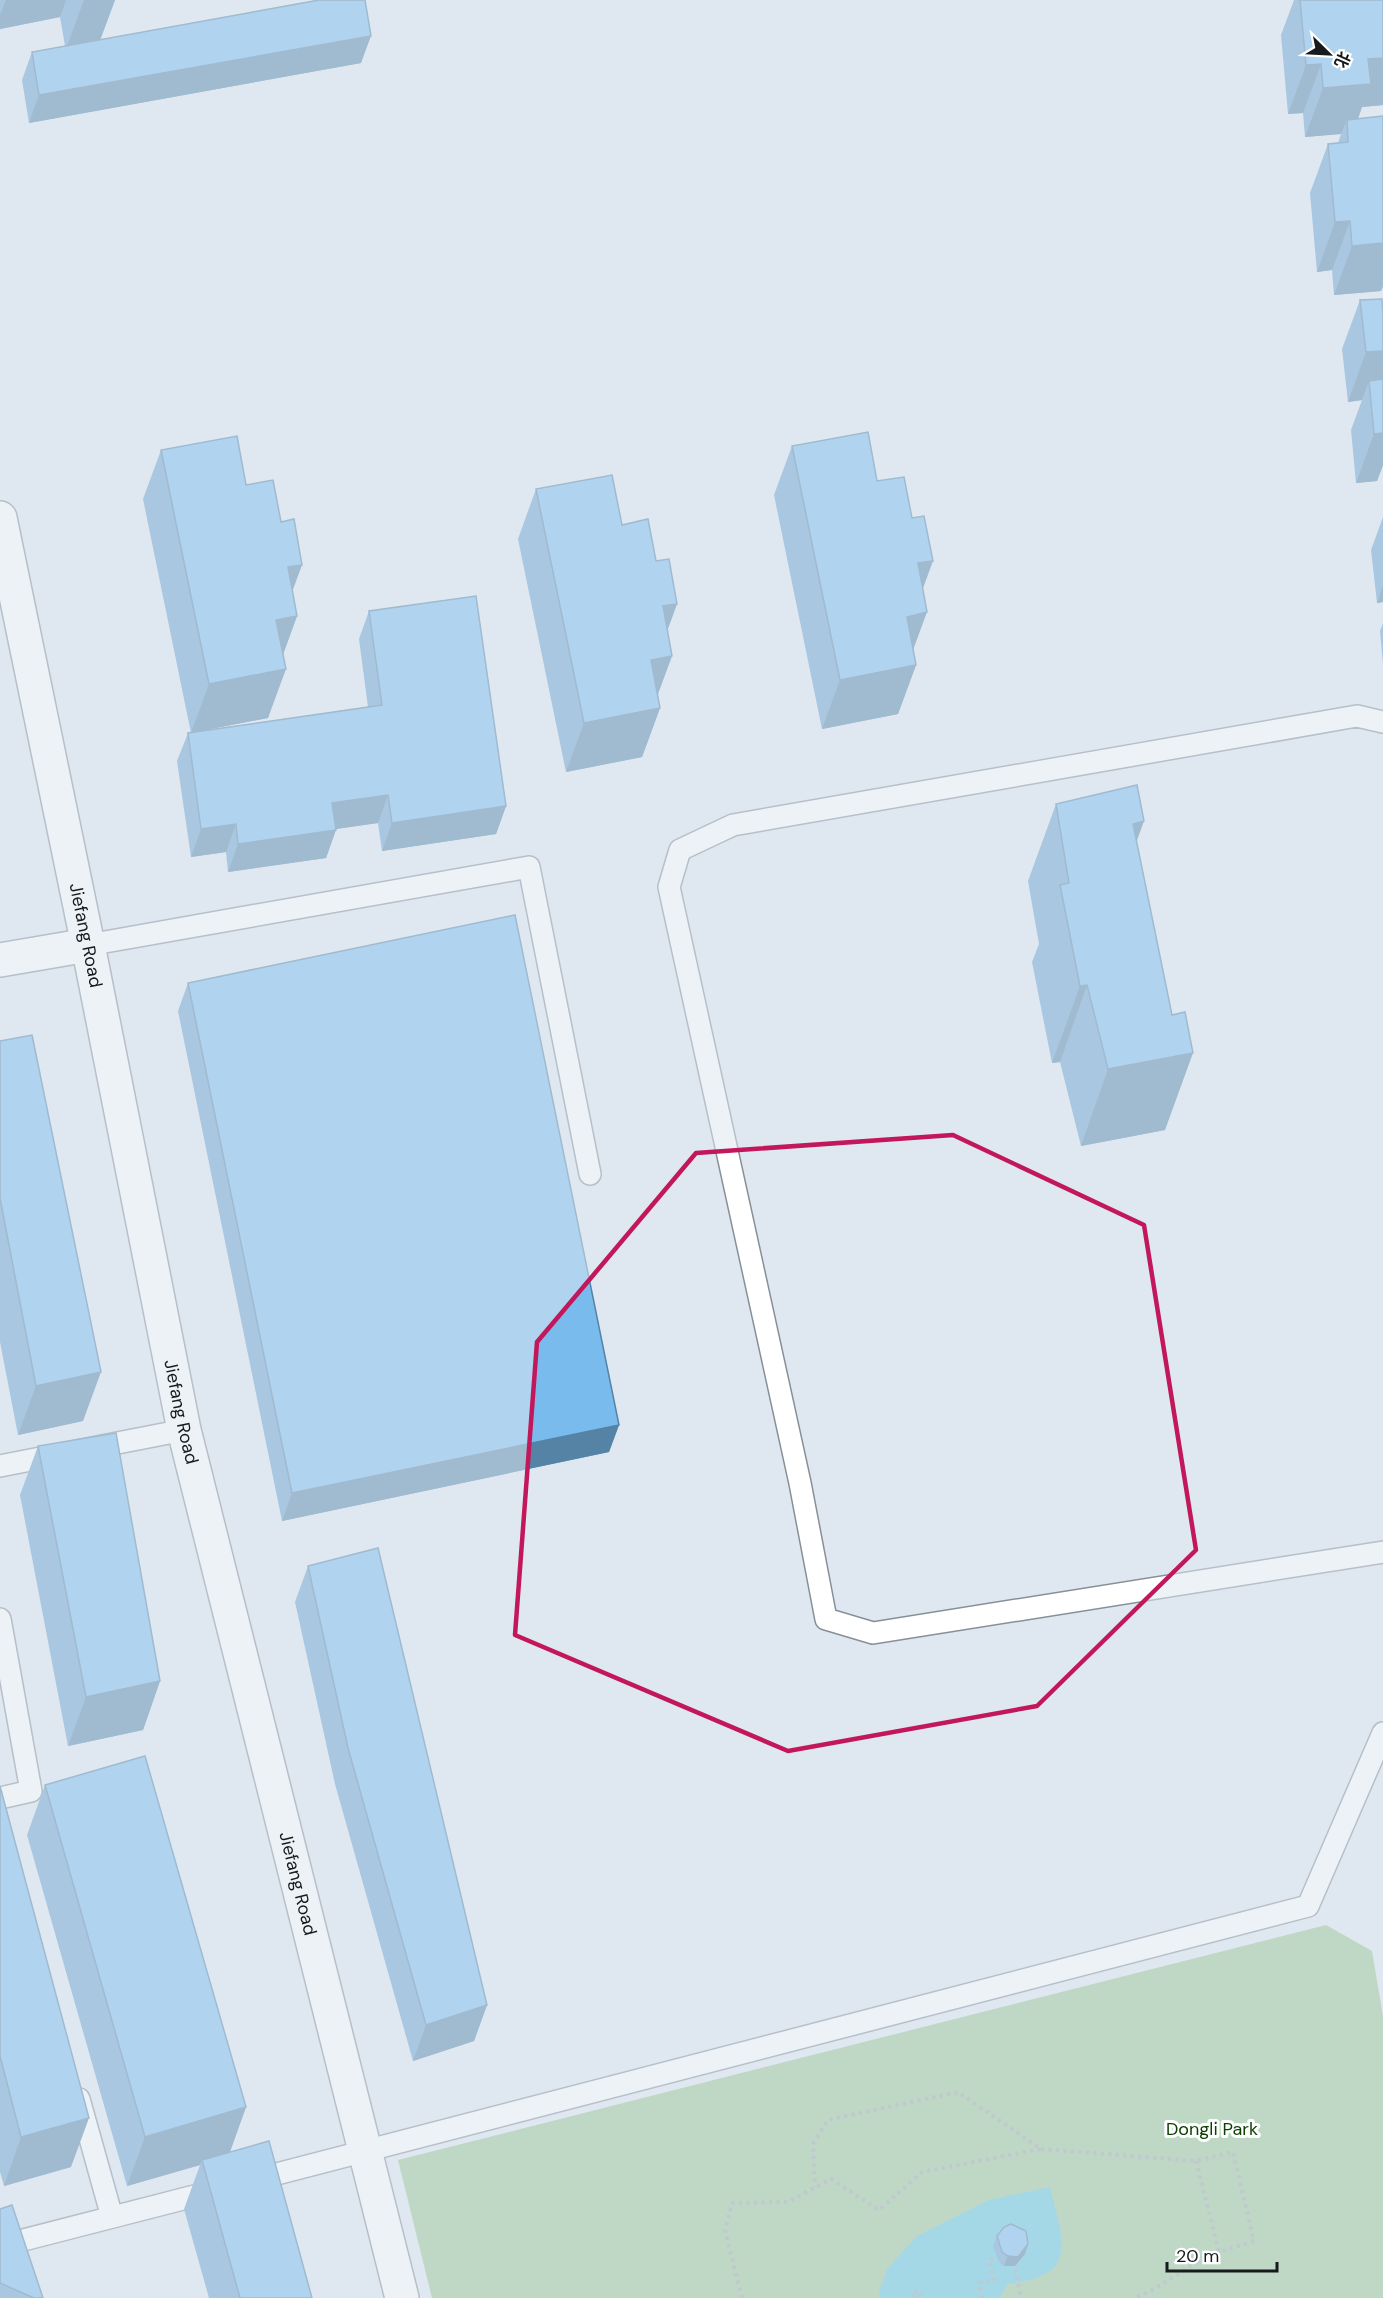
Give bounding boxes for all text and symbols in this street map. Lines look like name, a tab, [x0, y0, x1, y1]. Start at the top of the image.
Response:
north arrow	[1299, 24, 1359, 84]
text: 北	[1329, 48, 1355, 71]
street label: Jiefang Road	[64, 881, 108, 990]
street label: Jiefang Road	[158, 1358, 204, 1467]
street label: Jiefang Road	[273, 1829, 322, 1938]
park label: Dongli Park	[1166, 2117, 1258, 2141]
scale bar	[1167, 2235, 1276, 2273]
text: 20 m	[1176, 2244, 1219, 2268]

